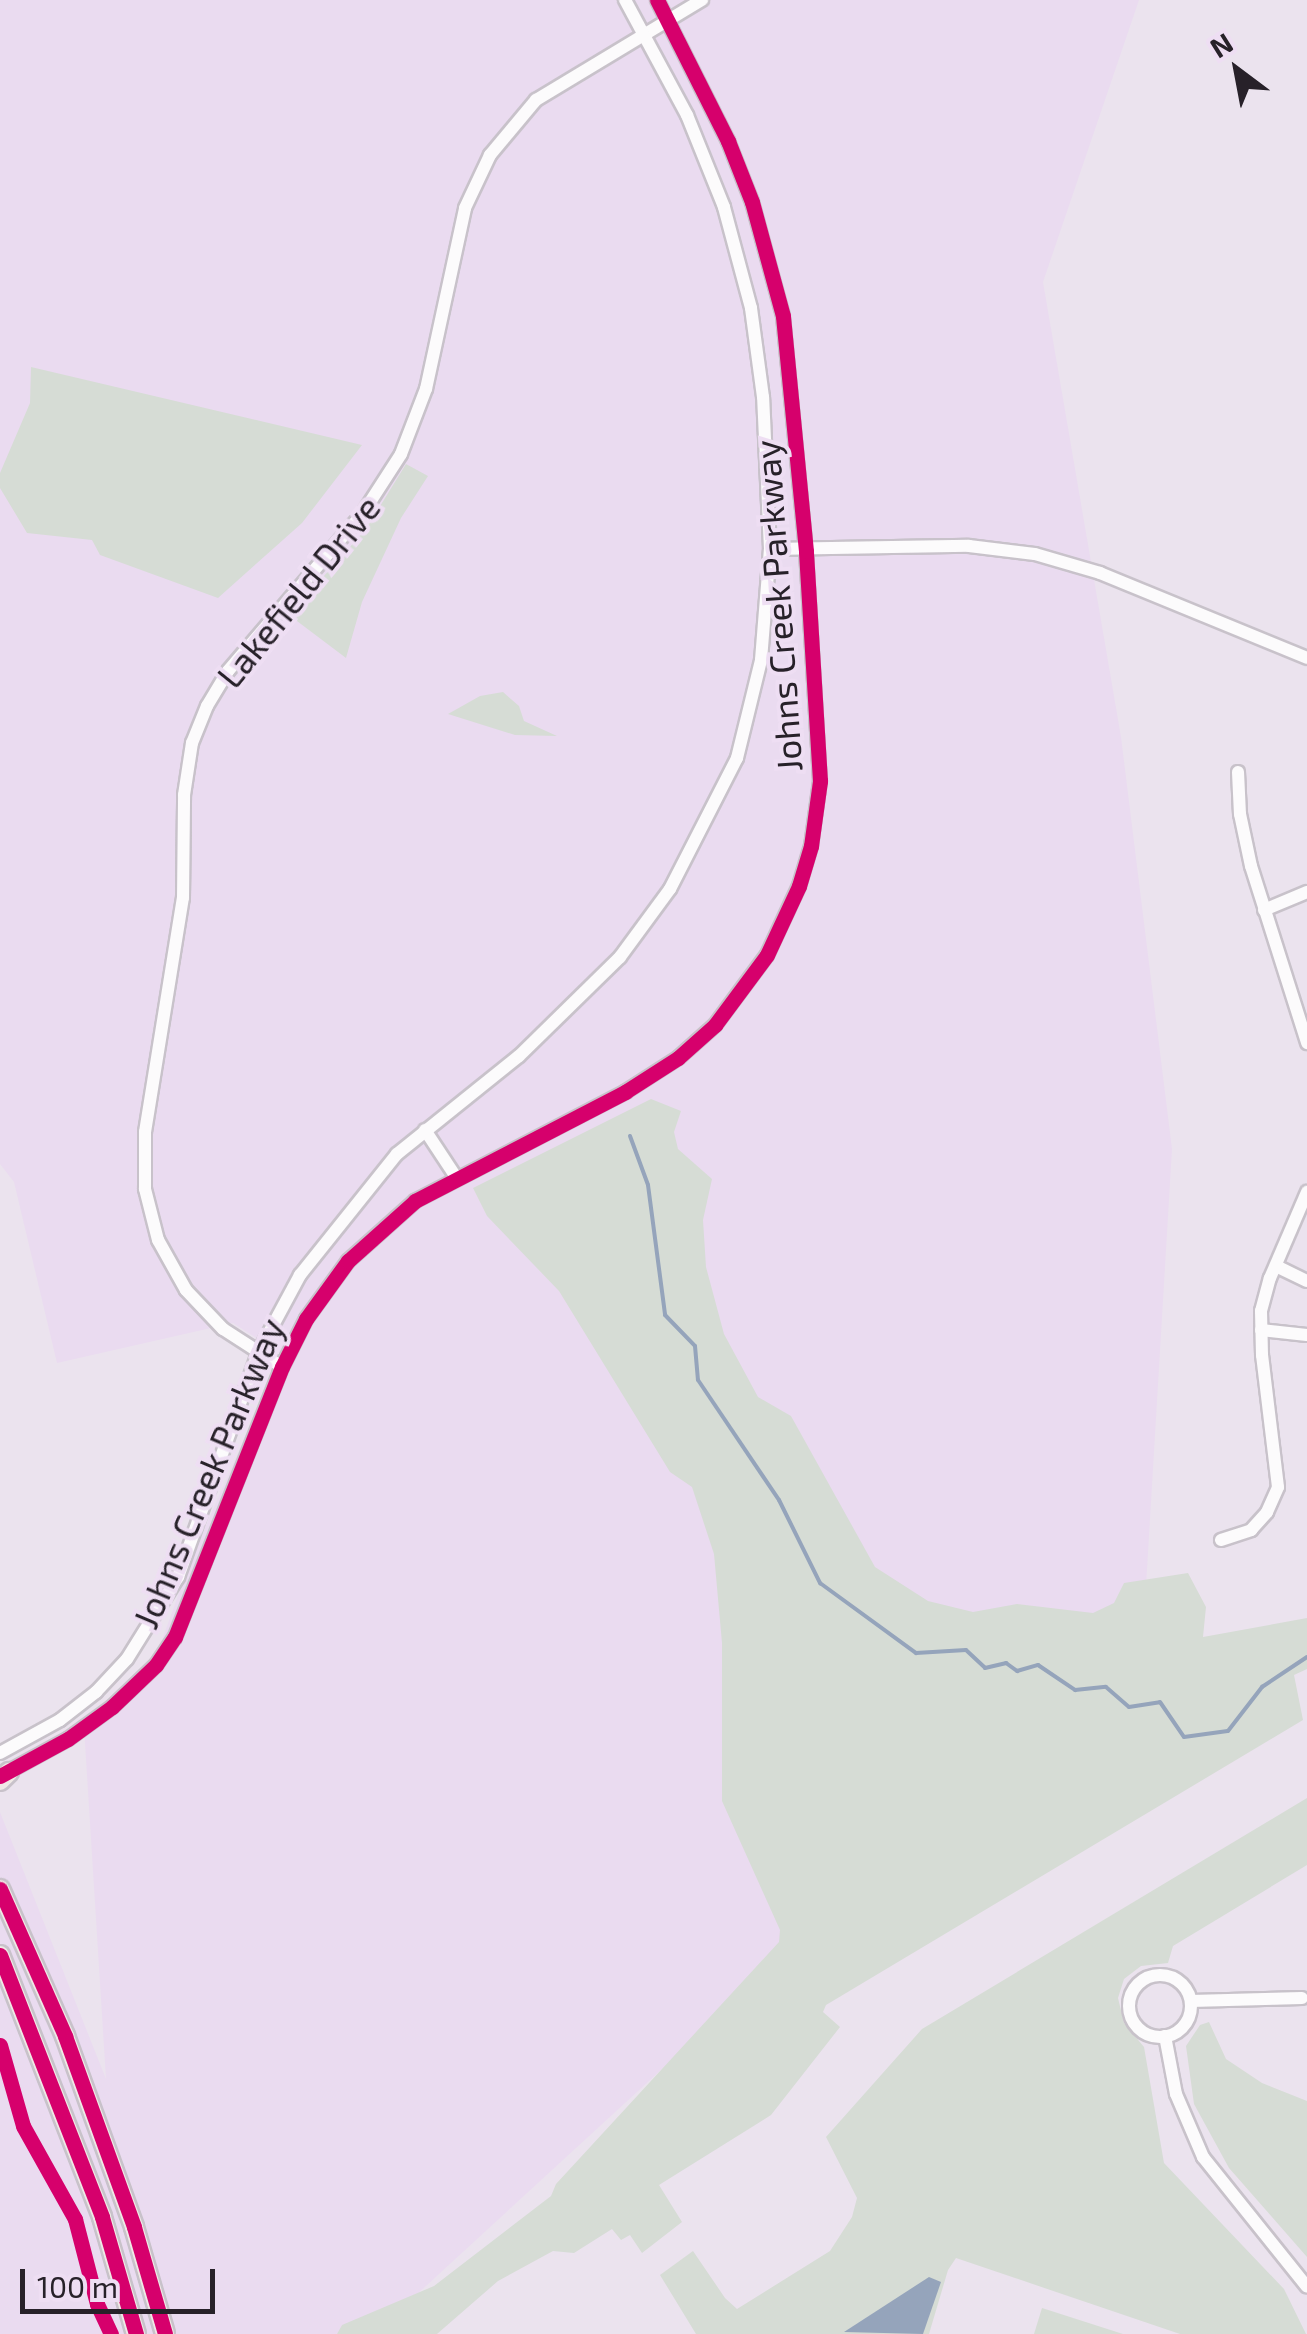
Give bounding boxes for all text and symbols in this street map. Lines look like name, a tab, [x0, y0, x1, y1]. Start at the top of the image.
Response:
north arrow	[1187, 20, 1287, 120]
text: N	[1204, 25, 1239, 64]
street label: Johns Creek Parkway	[744, 439, 810, 773]
street label: Lakefield Drive	[208, 487, 388, 695]
street label: Johns Creek Parkway	[124, 1312, 292, 1634]
scale bar	[25, 2249, 220, 2311]
text: 100 m	[37, 2268, 118, 2304]

